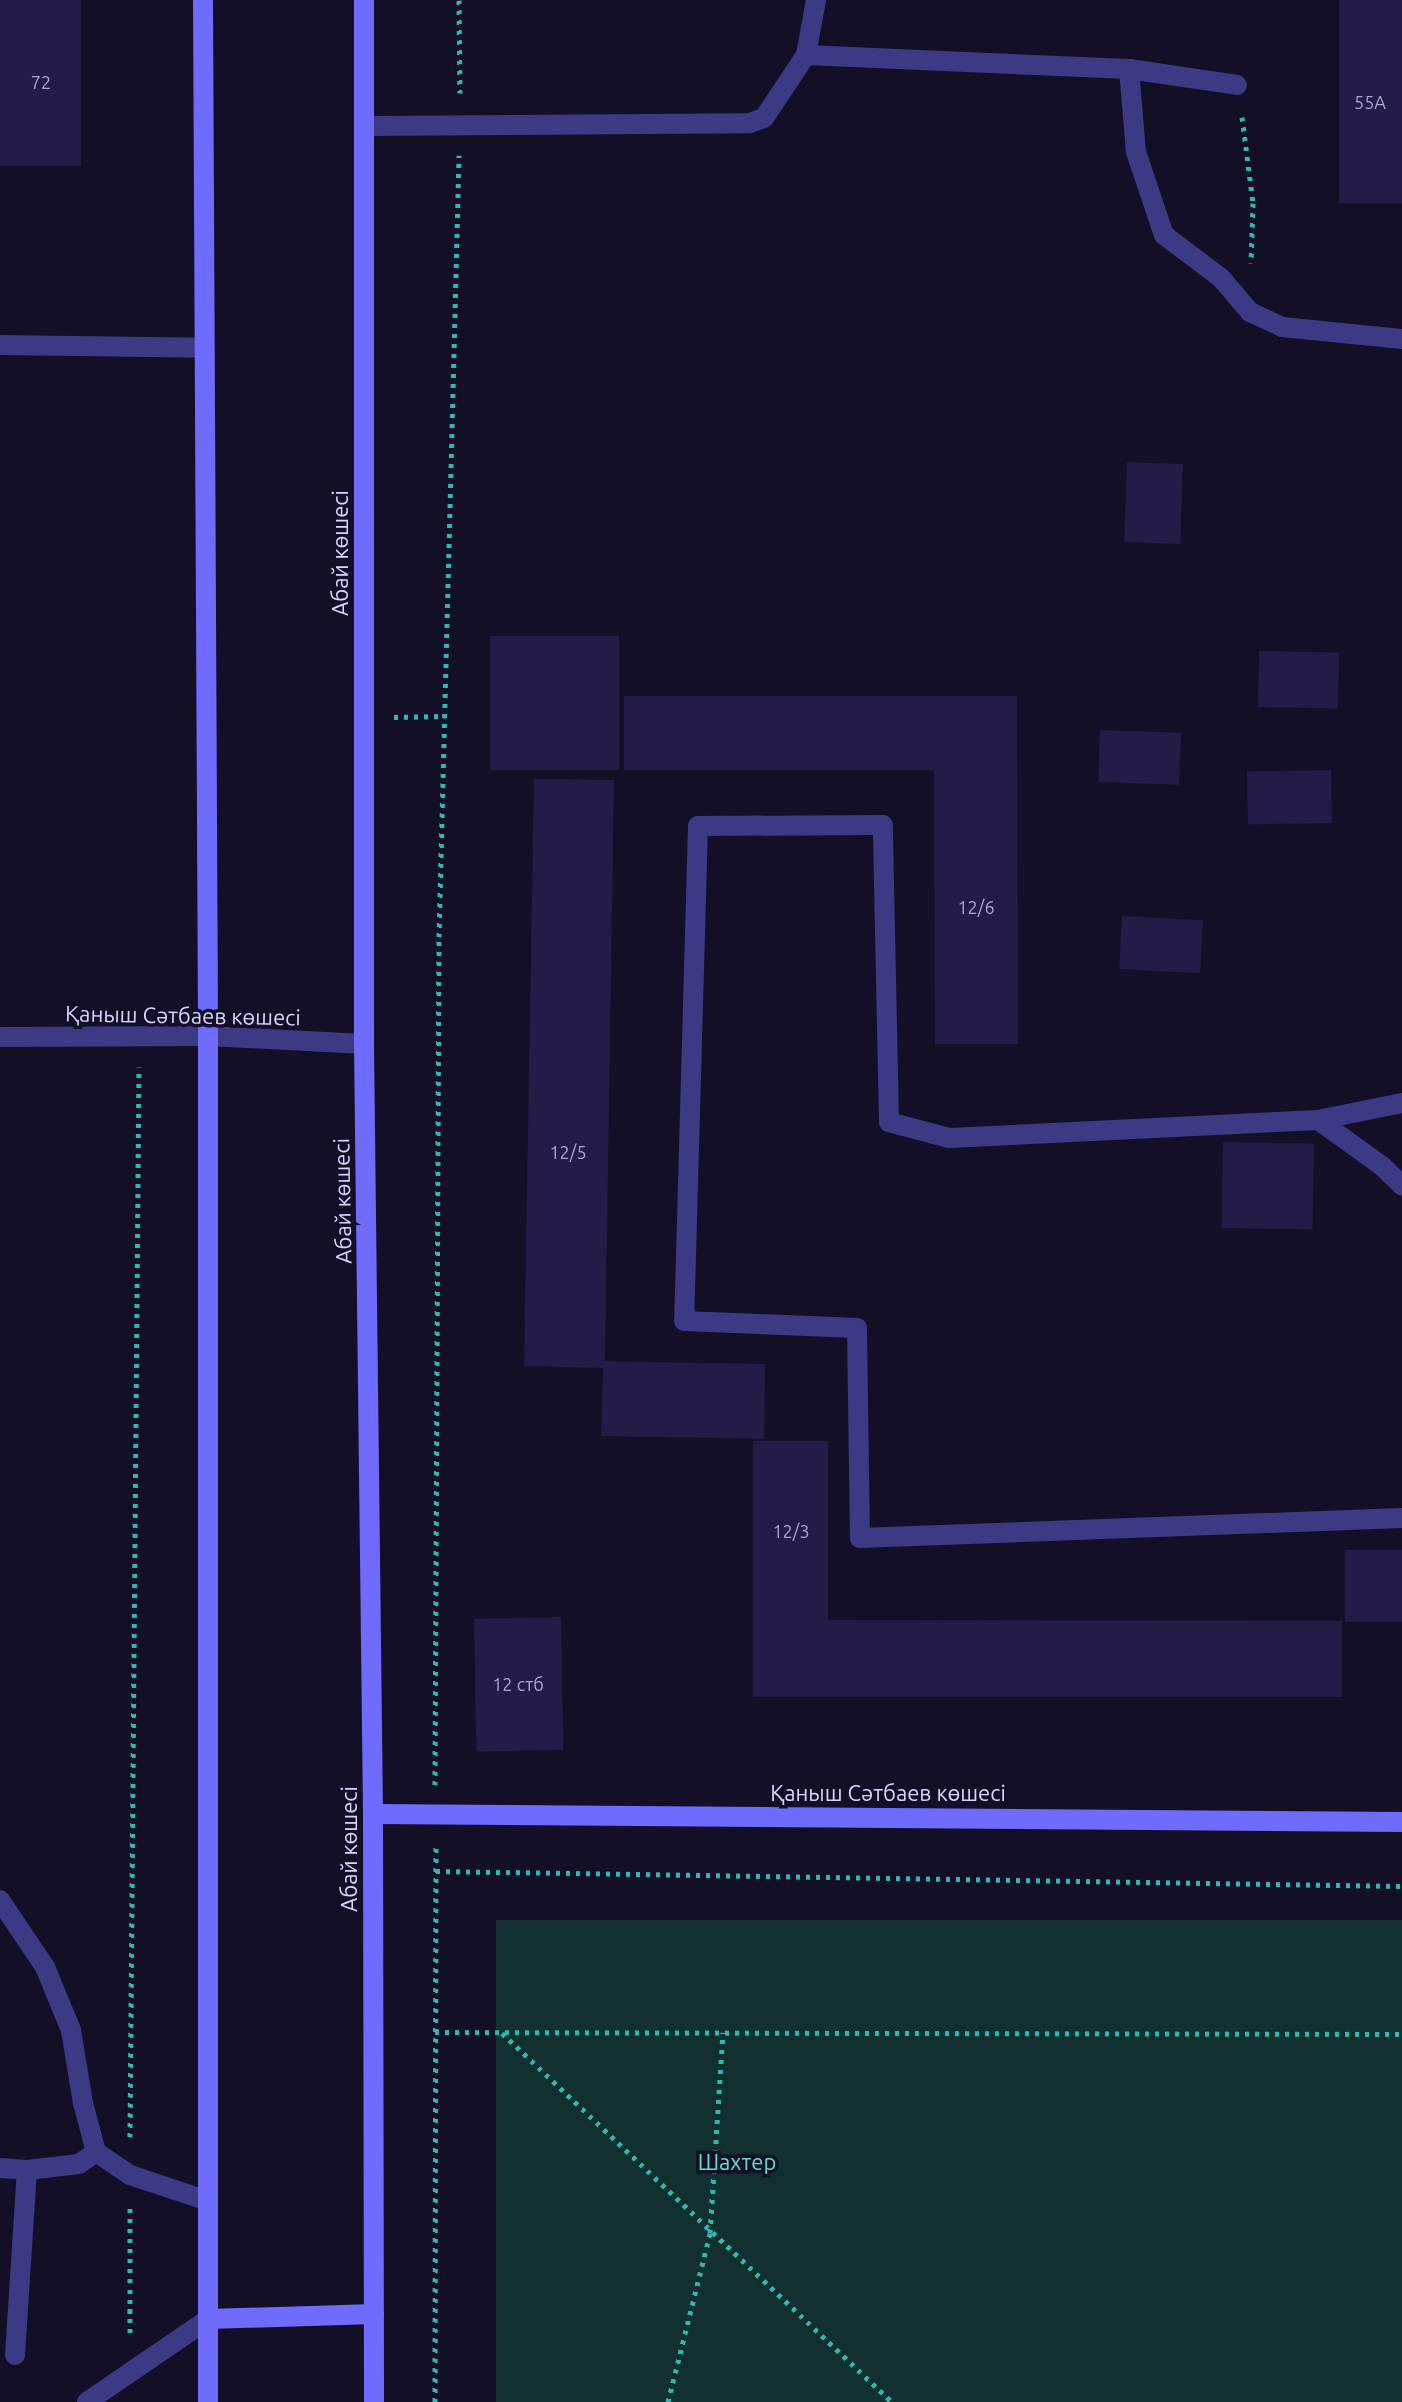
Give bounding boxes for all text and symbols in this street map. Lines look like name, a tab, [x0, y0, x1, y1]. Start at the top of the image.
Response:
house number: 72	[31, 71, 51, 93]
house number: 55А	[1354, 91, 1386, 113]
street label: Абай көшесі	[327, 490, 353, 616]
house number: 12/6	[957, 896, 995, 918]
street label: Қаныш Сәтбаев көшесі	[65, 1000, 301, 1030]
street label: Абай көшесі	[328, 1138, 356, 1264]
house number: 12/5	[549, 1141, 587, 1163]
house number: 12/3	[772, 1520, 810, 1542]
house number: 12 стб	[492, 1673, 544, 1695]
street label: Қаныш Сәтбаев көшесі	[770, 1780, 1006, 1806]
street label: Абай көшесі	[336, 1786, 362, 1912]
park label: Шахтер	[698, 2149, 776, 2175]

